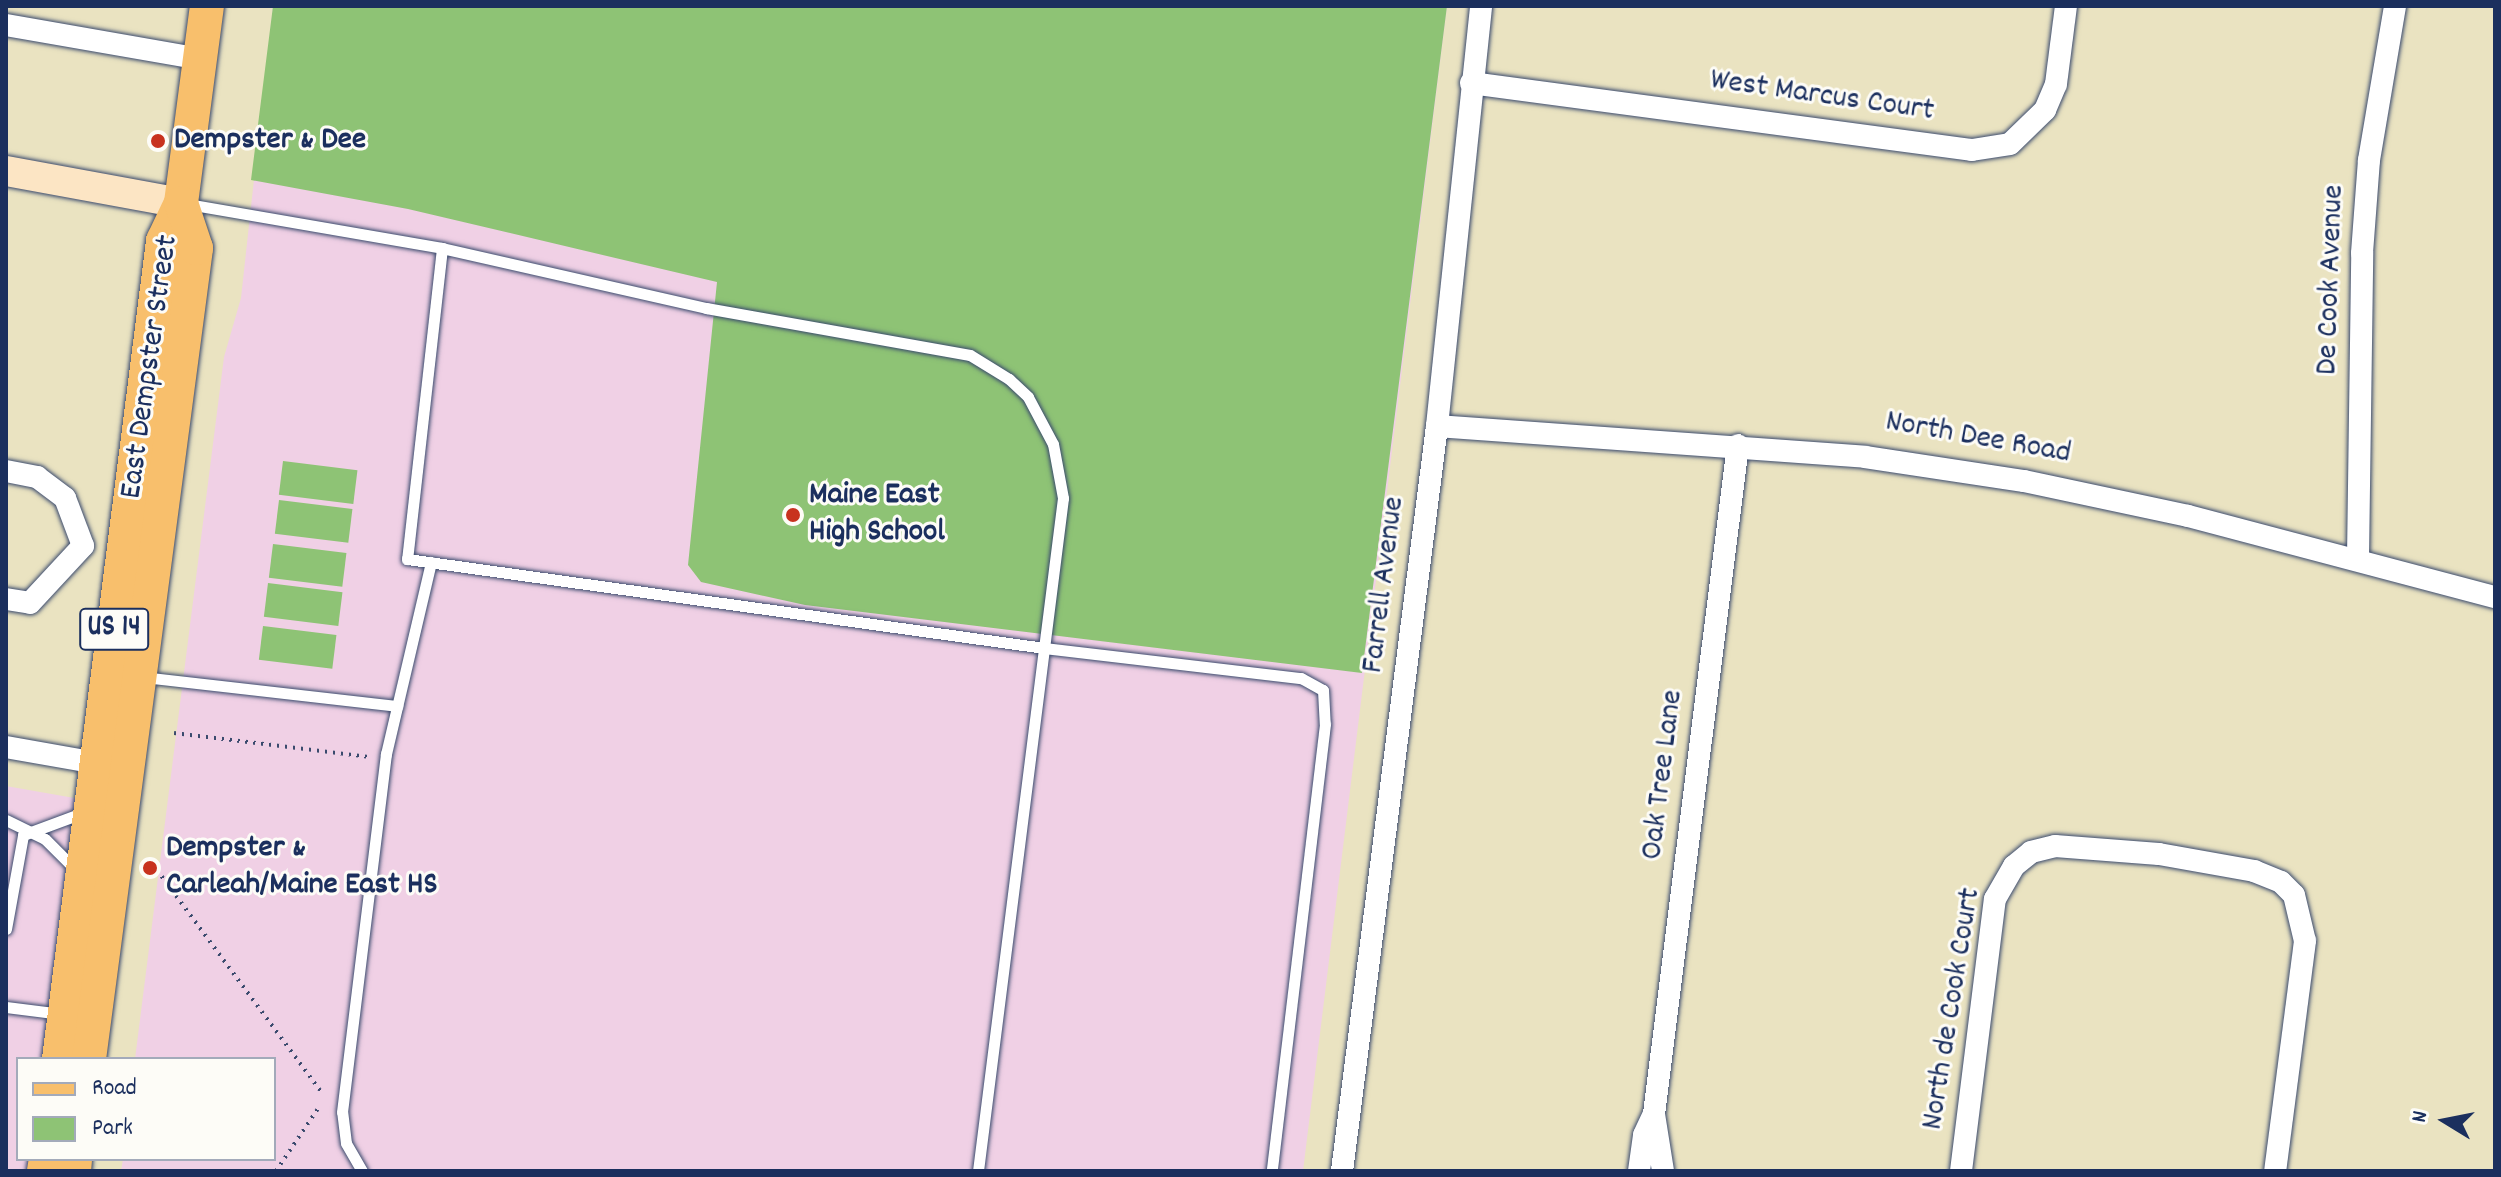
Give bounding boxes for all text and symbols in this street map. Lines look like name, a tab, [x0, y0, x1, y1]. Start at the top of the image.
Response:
street label: West Marcus Court	[1708, 62, 1936, 132]
place label: Dempster & Dee	[174, 122, 366, 160]
marker: Dempster & Dee	[149, 132, 167, 150]
street label: De Cook Avenue	[2309, 184, 2355, 376]
street label: East Dempster Street	[113, 233, 189, 501]
street label: North Dee Road	[1882, 404, 2074, 474]
place label: Maine East High School	[809, 478, 945, 553]
street label: Farrell Avenue	[1355, 495, 1415, 675]
marker: Maine East High School	[784, 506, 802, 524]
road number: US 14	[78, 603, 150, 655]
street label: Oak Tree Lane	[1635, 688, 1693, 862]
place label: Dempster & Carleah/Maine East HS	[166, 831, 438, 906]
marker: Dempster & Carleah/Maine East HS	[141, 859, 159, 877]
street label: North de Cook Court	[1915, 885, 1991, 1133]
legend	[16, 1057, 276, 1161]
text: Road	[92, 1072, 137, 1106]
north arrow	[2405, 1081, 2485, 1161]
text: N	[2405, 1109, 2437, 1125]
text: Park	[92, 1112, 133, 1146]

